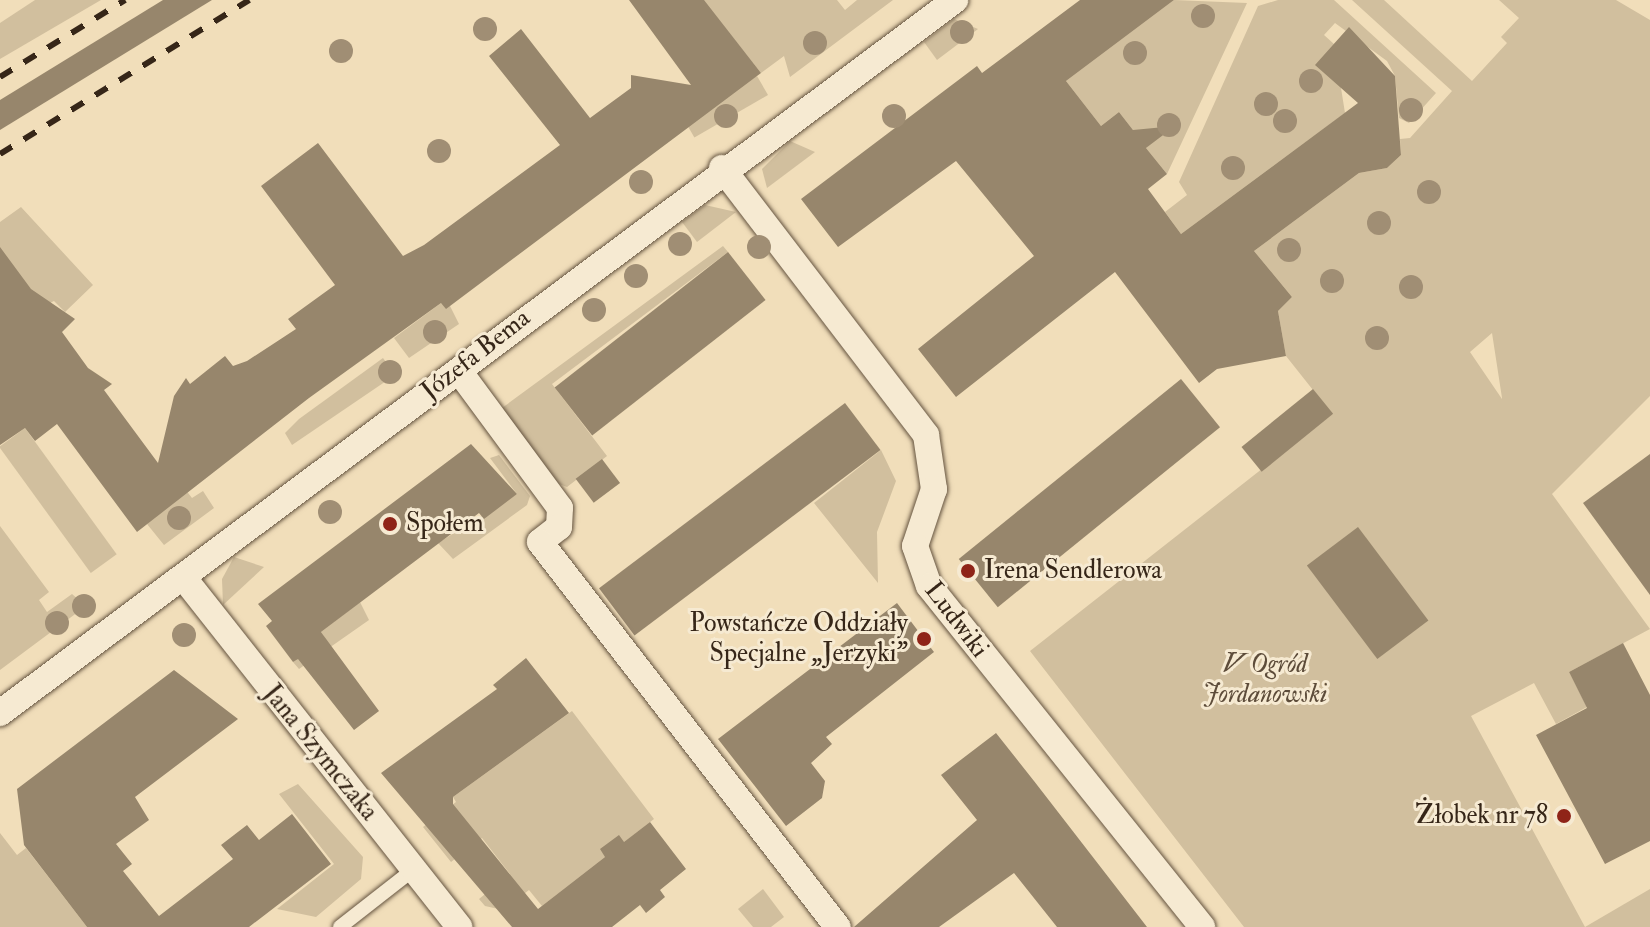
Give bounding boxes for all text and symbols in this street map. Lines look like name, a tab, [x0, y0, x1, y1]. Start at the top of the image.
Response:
street label: Józefa Bema	[415, 303, 537, 407]
place label: Społem	[406, 508, 484, 540]
marker: Społem	[381, 515, 399, 533]
place label: Irena Sendlerowa	[984, 555, 1162, 587]
marker: Irena Sendlerowa	[959, 562, 977, 580]
street label: Ludwiki	[917, 576, 995, 664]
place label: Powstańcze Oddziały Specjalne „Jerzyki”	[689, 608, 908, 670]
marker: Powstańcze Oddziały Specjalne „Jerzyki”	[915, 630, 933, 648]
park label: V Ogród Jordanowski	[1203, 649, 1327, 710]
street label: Jana Szymczaka	[256, 679, 384, 827]
place label: Żłobek nr 78	[1415, 800, 1548, 832]
marker: Żłobek nr 78	[1555, 807, 1573, 825]

